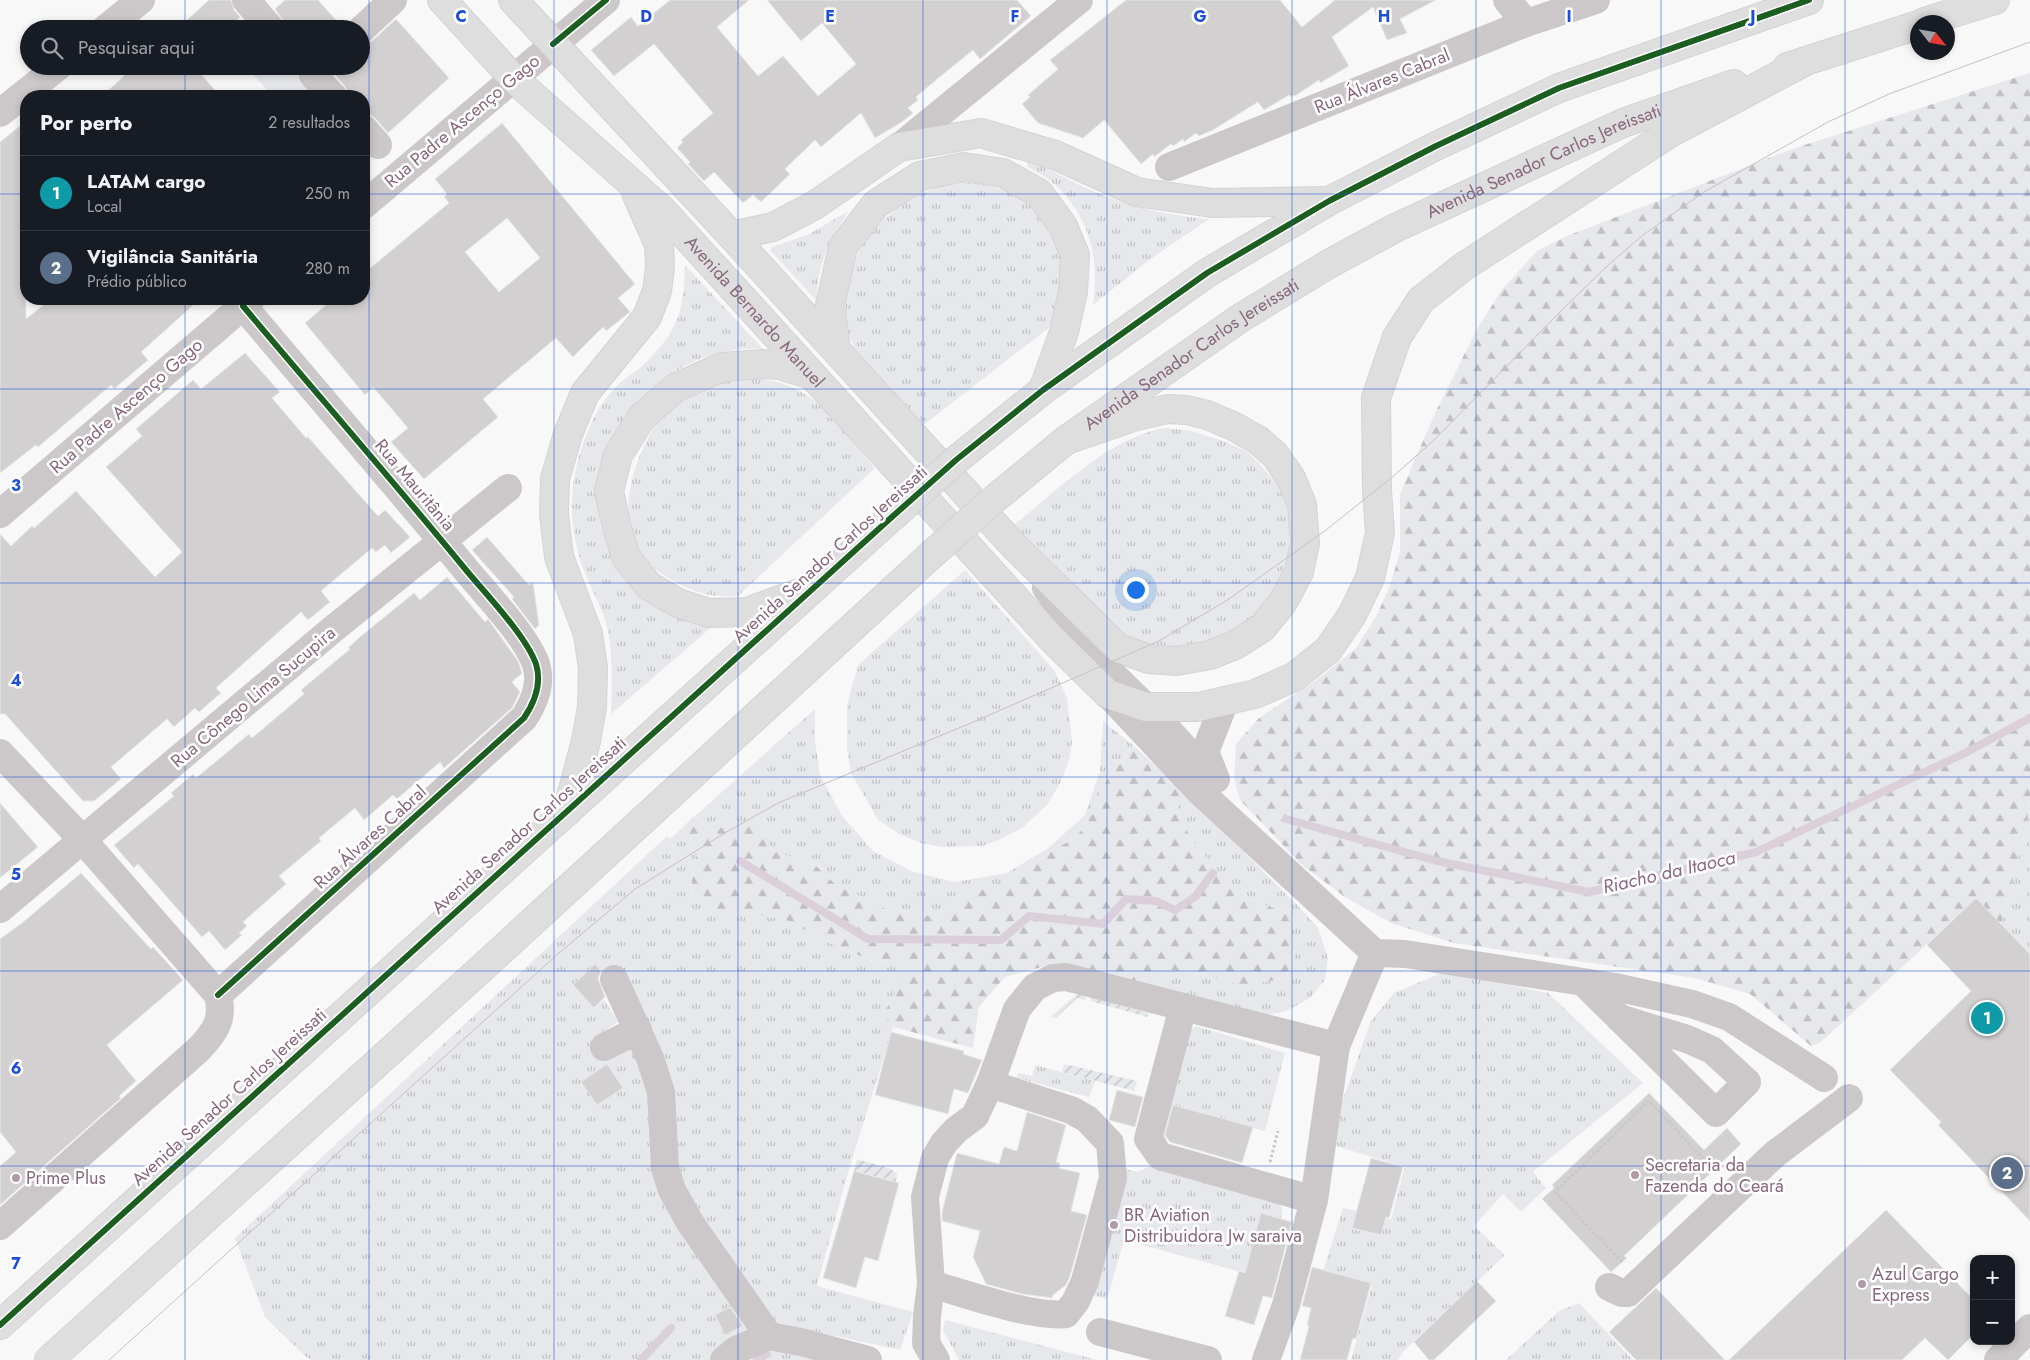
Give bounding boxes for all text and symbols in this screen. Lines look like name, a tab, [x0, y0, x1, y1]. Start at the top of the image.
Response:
text: C	[455, 5, 467, 28]
text: D	[640, 5, 652, 28]
text: E	[825, 5, 835, 28]
text: F	[1011, 5, 1019, 28]
text: G	[1193, 5, 1207, 28]
text: H	[1378, 5, 1390, 28]
text: I	[1566, 5, 1572, 28]
text: J	[1747, 5, 1756, 28]
north arrow	[1910, 15, 1955, 60]
search box	[20, 20, 370, 75]
icon: search	[38, 34, 66, 62]
text: Pesquisar aqui	[78, 34, 195, 61]
street label: Rua Álvares Cabral	[1310, 42, 1454, 120]
street label: Rua Padre Ascenço Gago	[379, 48, 545, 194]
street label: Avenida Senador Carlos Jereissati	[1422, 98, 1665, 225]
text: Por perto	[40, 108, 132, 138]
text: 2 resultados	[268, 111, 350, 134]
text: LATAM cargo	[87, 168, 206, 195]
text: 1	[52, 182, 60, 205]
text: 250 m	[305, 182, 350, 205]
text: Local	[87, 195, 122, 218]
street label: Avenida Bernardo Manuel	[679, 230, 830, 393]
text: Vigilância Sanitária	[87, 243, 258, 270]
text: 2	[51, 257, 61, 280]
text: 280 m	[305, 257, 350, 280]
text: Prédio público	[87, 270, 187, 293]
street label: Avenida Senador Carlos Jereissati	[1079, 272, 1304, 437]
street label: Rua Padre Ascenço Gago	[44, 332, 208, 480]
street label: Rua Mauritânia	[369, 433, 461, 537]
street label: Avenida Senador Carlos Jereissati	[727, 459, 933, 649]
text: 3	[11, 474, 21, 497]
your location	[1123, 577, 1149, 603]
street label: Rua Cônego Lima Sucupira	[165, 620, 341, 774]
text: 4	[10, 669, 22, 692]
street label: Avenida Senador Carlos Jereissati	[426, 730, 632, 920]
street label: Rua Álvares Cabral	[308, 779, 432, 895]
water label: Riacho da Itaoca	[1600, 843, 1739, 900]
text: 5	[11, 863, 21, 886]
pin: 1	[1971, 999, 2003, 1037]
street label: Avenida Senador Carlos Jereissati	[126, 1002, 332, 1192]
text: 6	[11, 1057, 21, 1080]
place label: Secretaria da Fazenda do Ceará	[1645, 1152, 1784, 1199]
pin: 2	[1991, 1154, 2023, 1192]
place label: Prime Plus	[26, 1165, 106, 1191]
marker: Secretaria da Fazenda do Ceará	[1629, 1169, 1641, 1181]
marker: Prime Plus	[10, 1172, 22, 1184]
place label: BR Aviation Distribuidora Jw saraiva	[1124, 1202, 1302, 1249]
marker: BR Aviation Distribuidora Jw saraiva	[1108, 1219, 1120, 1231]
text: 7	[11, 1252, 21, 1275]
map controls	[1970, 1255, 2015, 1345]
button: +	[1970, 1255, 2015, 1300]
place label: Azul Cargo Express	[1872, 1261, 1959, 1308]
marker: Azul Cargo Express	[1856, 1278, 1868, 1290]
button: −	[1970, 1300, 2015, 1345]

